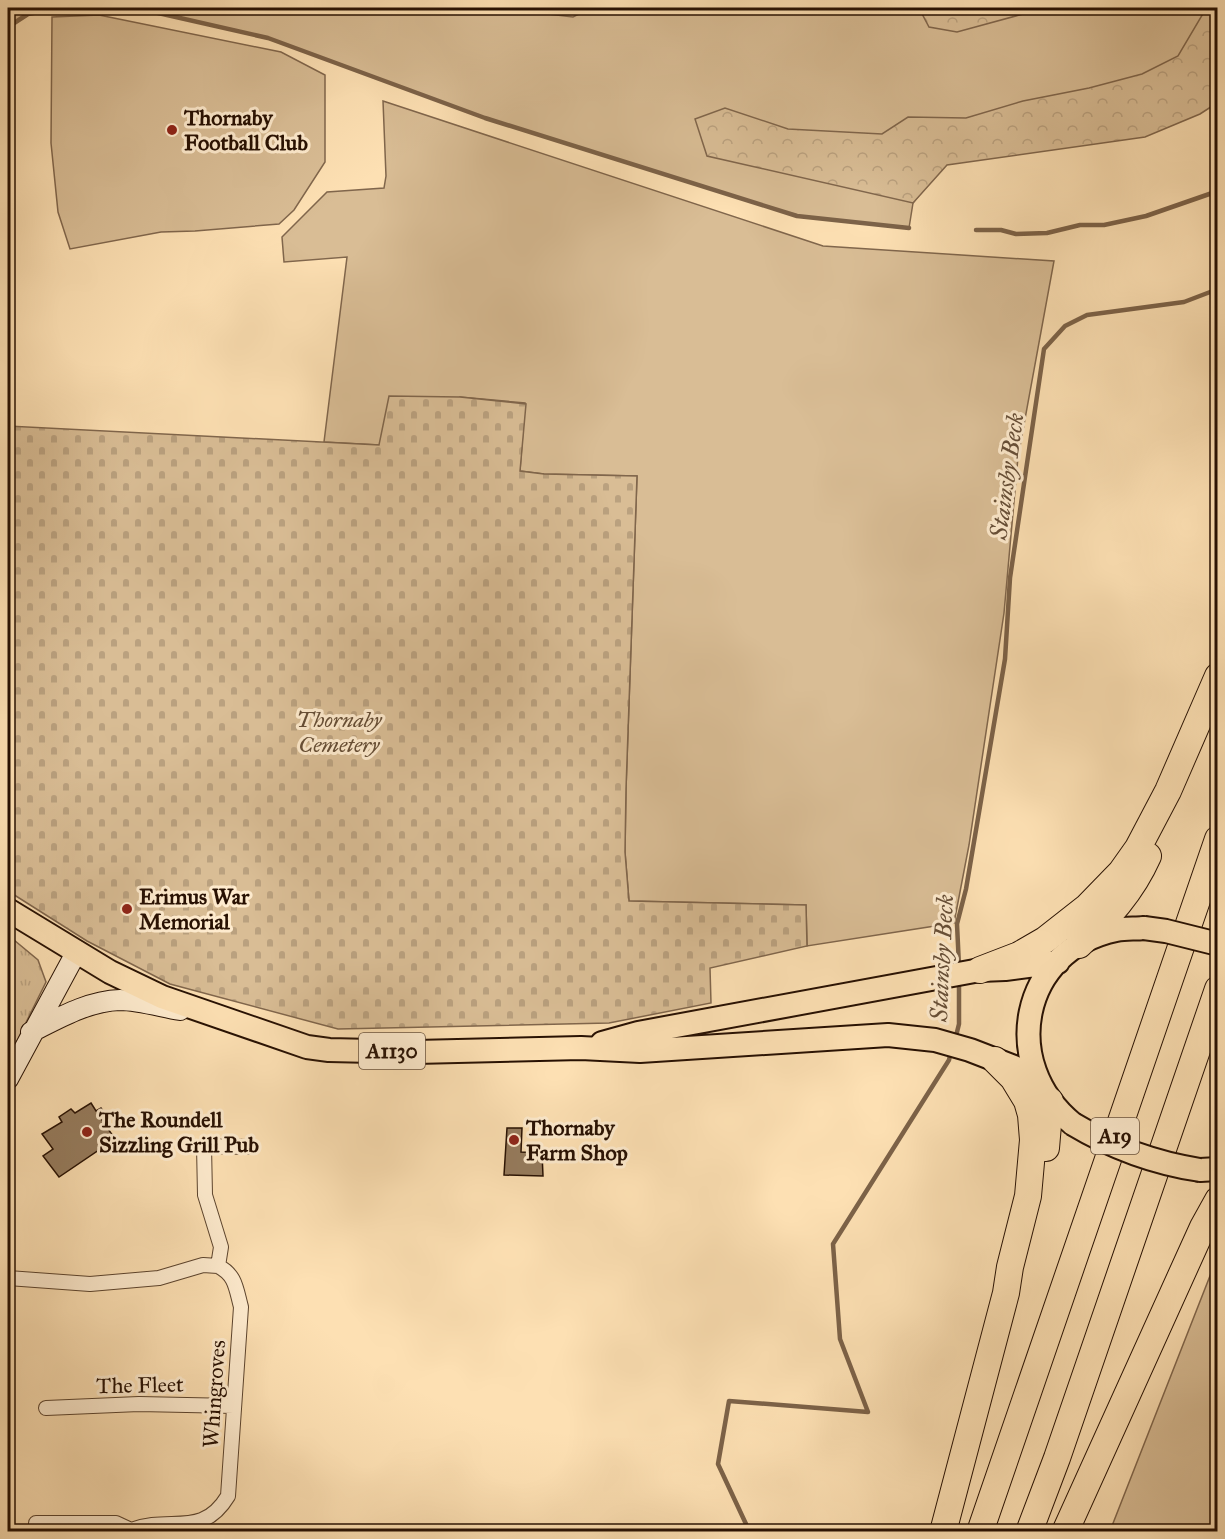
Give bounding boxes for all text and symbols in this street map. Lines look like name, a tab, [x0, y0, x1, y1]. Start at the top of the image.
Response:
place label: Thornaby Football Club	[183, 104, 308, 156]
marker: Thornaby Football Club	[165, 123, 179, 137]
water label: Stainsby Beck	[983, 411, 1031, 542]
park label: Thornaby Cemetery	[296, 706, 383, 758]
place label: Erimus War Memorial	[139, 883, 250, 935]
water label: Stainsby Beck	[924, 893, 960, 1023]
marker: Erimus War Memorial	[120, 902, 134, 916]
road number: A1130	[359, 1033, 425, 1069]
place label: The Roundell Sizzling Grill Pub	[98, 1106, 259, 1158]
place label: Thornaby Farm Shop	[525, 1114, 628, 1166]
road number: A19	[1091, 1118, 1139, 1154]
marker: The Roundell Sizzling Grill Pub	[80, 1125, 94, 1139]
marker: Thornaby Farm Shop	[507, 1133, 521, 1147]
street label: Whingroves	[197, 1339, 231, 1449]
street label: The Fleet	[96, 1371, 184, 1399]

